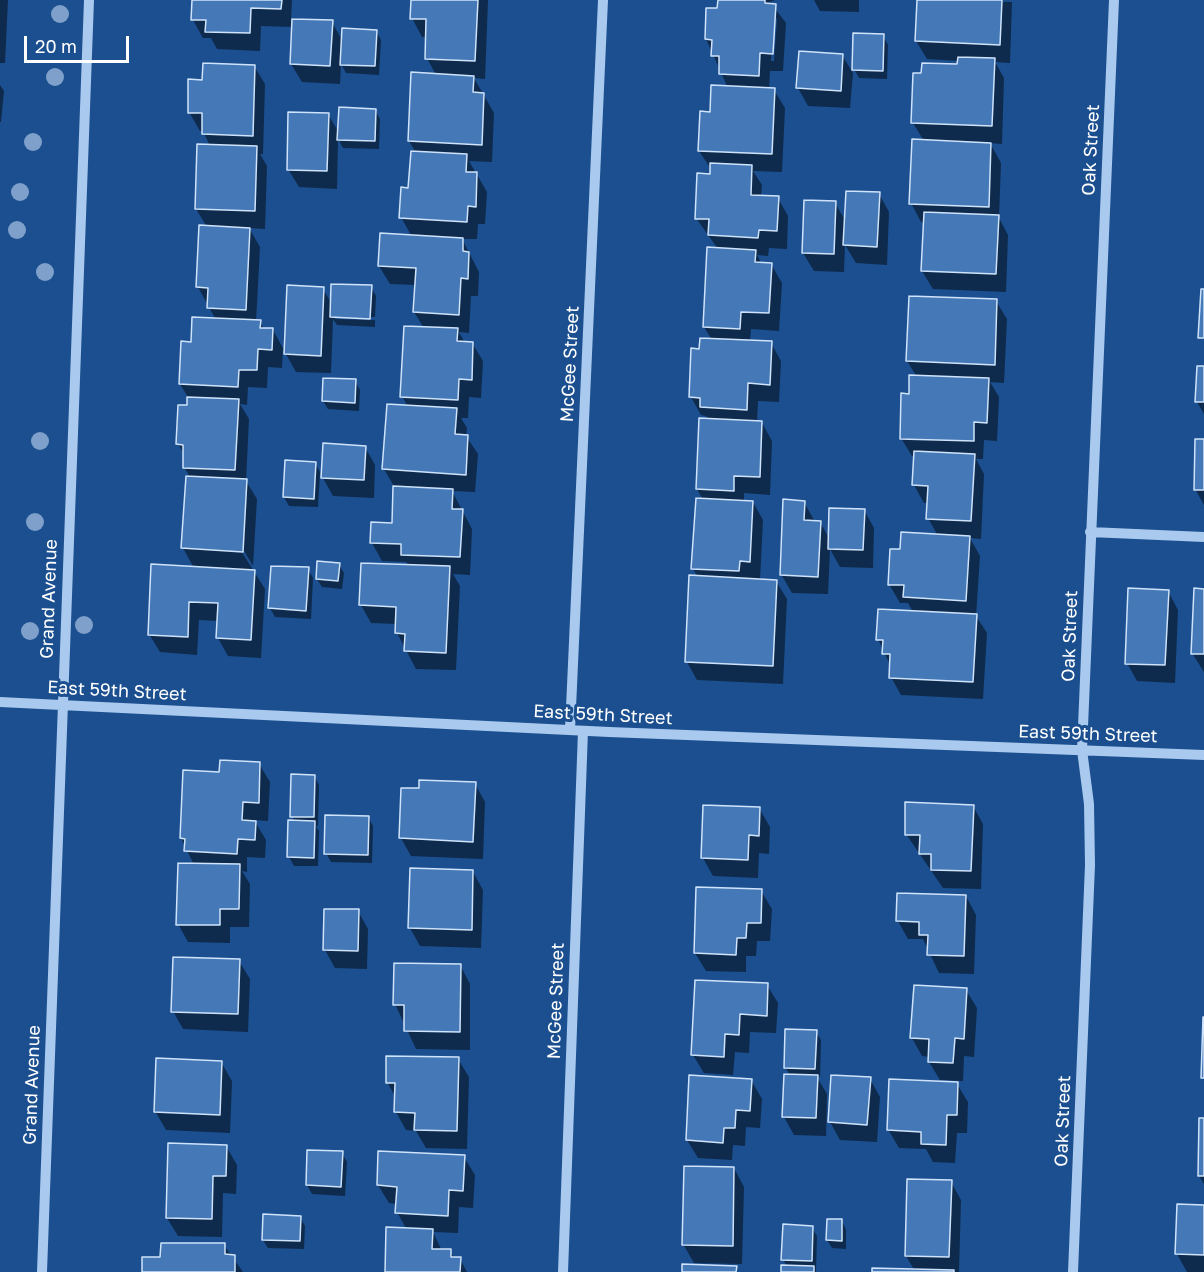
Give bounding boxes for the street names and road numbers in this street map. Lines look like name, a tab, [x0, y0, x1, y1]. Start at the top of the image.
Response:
street label: Oak Street	[1078, 104, 1104, 196]
street label: McGee Street	[556, 305, 584, 423]
street label: Grand Avenue	[36, 539, 62, 659]
street label: Oak Street	[1058, 590, 1082, 682]
street label: East 59th Street	[47, 677, 187, 705]
street label: East 59th Street	[533, 701, 673, 729]
street label: East 59th Street	[1018, 721, 1158, 747]
street label: McGee Street	[543, 942, 569, 1060]
street label: Grand Avenue	[19, 1025, 45, 1145]
street label: Oak Street	[1051, 1075, 1075, 1167]

